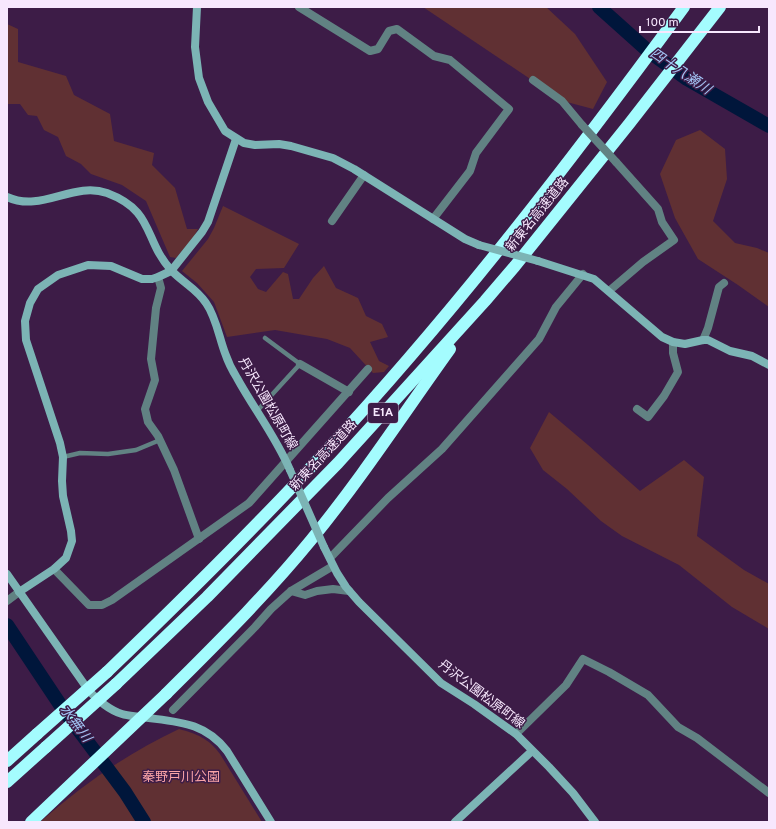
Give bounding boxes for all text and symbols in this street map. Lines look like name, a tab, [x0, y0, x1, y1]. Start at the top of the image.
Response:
scale bar	[640, 8, 759, 34]
text: 100 m	[646, 15, 679, 31]
water label: 四十八瀬川	[646, 45, 715, 100]
street label: 新東名高速道路	[502, 174, 573, 255]
street label: 丹沢公園松原町線	[234, 354, 301, 453]
road number: E1A	[368, 403, 398, 423]
street label: 新東名高速道路	[286, 417, 361, 495]
street label: 丹沢公園松原町線	[435, 657, 528, 733]
water label: 水無川	[56, 702, 96, 747]
park label: 秦野戸川公園	[142, 770, 220, 786]

